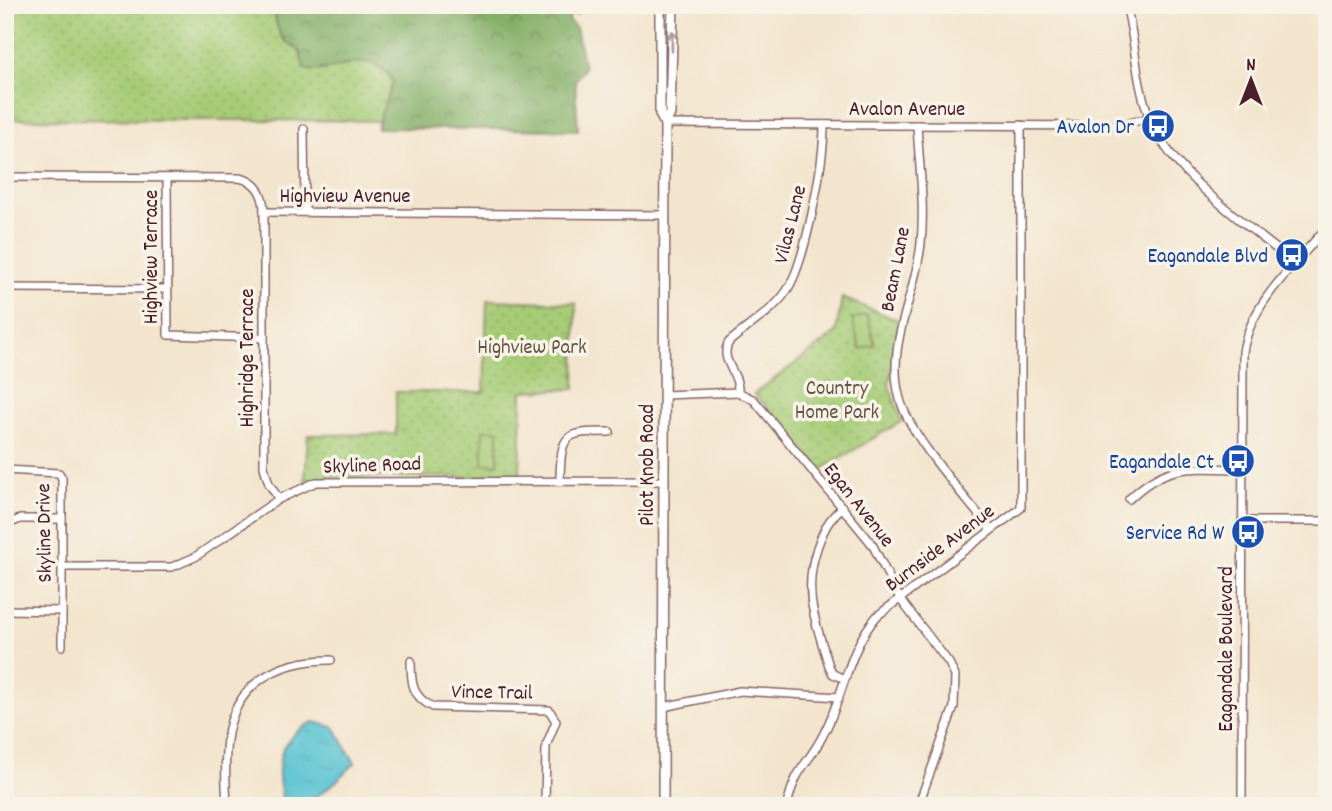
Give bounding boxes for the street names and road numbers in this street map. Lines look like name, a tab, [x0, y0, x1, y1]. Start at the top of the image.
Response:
street label: Avalon Avenue	[849, 96, 965, 126]
street label: Vilas Lane	[768, 182, 816, 267]
street label: Highview Avenue	[279, 183, 411, 213]
street label: Highview Terrace	[138, 190, 168, 324]
street label: Beam Lane	[874, 225, 920, 314]
street label: Highridge Terrace	[234, 289, 264, 427]
street label: Pilot Knob Road	[634, 404, 664, 526]
street label: Skyline Road	[322, 450, 422, 484]
street label: Egan Avenue	[815, 457, 900, 555]
street label: Skyline Drive	[30, 483, 62, 583]
street label: Burnside Avenue	[880, 498, 1002, 601]
street label: Eagandale Boulevard	[1213, 566, 1243, 732]
street label: Vince Trail	[451, 678, 533, 710]

